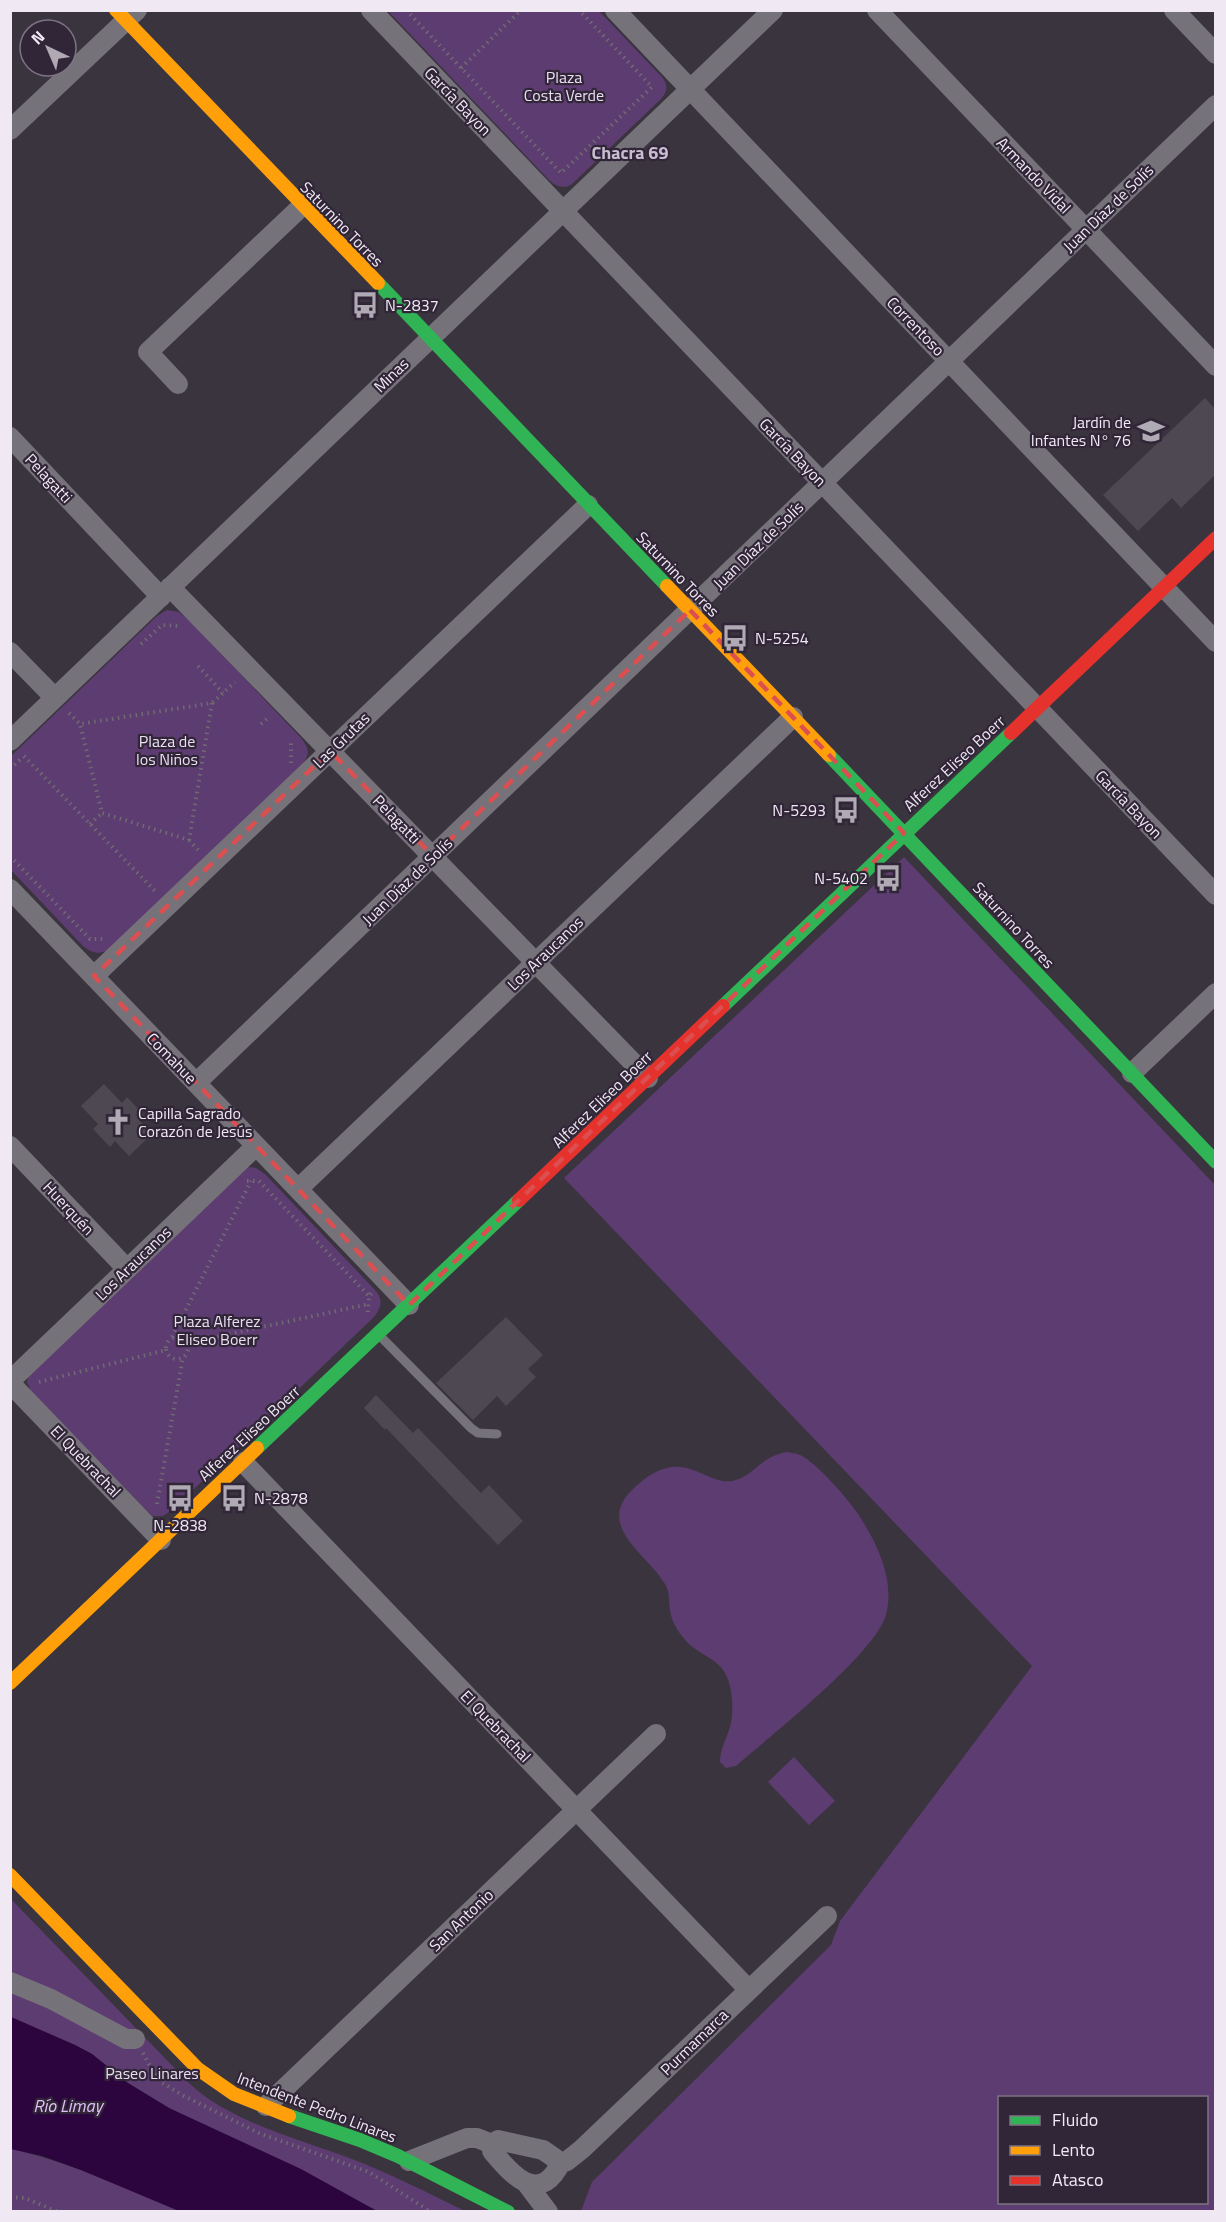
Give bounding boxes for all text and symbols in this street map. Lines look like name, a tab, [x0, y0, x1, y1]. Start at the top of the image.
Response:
north arrow	[18, 18, 78, 78]
text: N	[25, 25, 50, 50]
street label: García Bayon	[419, 61, 497, 141]
park label: Plaza Costa Verde	[524, 65, 604, 107]
street label: Armando Vidal	[991, 131, 1077, 219]
district label: Chacra 69	[592, 139, 668, 166]
street label: Juan Díaz de Solís	[1057, 158, 1159, 258]
street label: Saturnino Torres	[295, 176, 389, 272]
bus stop icon: N-2837	[350, 290, 380, 320]
street label: Correntoso	[881, 291, 951, 361]
place label: N-2837	[385, 293, 439, 317]
street label: Minas	[368, 352, 414, 398]
place label: Jardín de Infantes N° 76	[1031, 410, 1131, 452]
street label: García Bayon	[754, 412, 832, 492]
school or university icon: Jardín de Infantes N° 76	[1136, 416, 1166, 446]
street label: Pelagatti	[20, 448, 78, 508]
street label: Juan Díaz de Solís	[707, 495, 809, 595]
street label: Saturnino Torres	[631, 526, 725, 622]
bus stop icon: N-5254	[720, 623, 750, 653]
place label: N-5254	[755, 626, 809, 650]
street label: Las Grutas	[307, 706, 375, 774]
street label: Alferez Eliseo Boerr	[898, 709, 1011, 817]
park label: Plaza de los Niños	[136, 729, 198, 771]
street label: García Bayon	[1090, 764, 1168, 844]
street label: Pelagatti	[367, 789, 427, 849]
bus stop icon: N-5293	[831, 795, 861, 825]
place label: N-5293	[772, 798, 826, 822]
street label: Juan Díaz de Solís	[356, 831, 458, 931]
bus stop icon: N-5402	[873, 863, 903, 893]
place label: N-5402	[814, 866, 868, 890]
street label: Saturnino Torres	[967, 876, 1061, 974]
street label: Los Araucanos	[501, 910, 589, 996]
street label: Comahue	[141, 1027, 203, 1089]
street label: Alferez Eliseo Boerr	[546, 1044, 658, 1153]
place label: Capilla Sagrado Corazón de Jesús	[138, 1101, 252, 1143]
church icon: Capilla Sagrado Corazón de Jesús	[103, 1107, 133, 1137]
street label: Huerquén	[38, 1176, 100, 1240]
street label: Los Araucanos	[89, 1220, 177, 1306]
park label: Plaza Alferez Eliseo Boerr	[173, 1309, 261, 1351]
street label: Alferez Eliseo Boerr	[193, 1379, 306, 1487]
street label: El Quebrachal	[45, 1419, 127, 1503]
bus stop icon: N-2838	[165, 1483, 195, 1513]
bus stop icon: N-2878	[219, 1483, 249, 1513]
place label: N-2878	[254, 1486, 308, 1510]
place label: N-2838	[153, 1513, 207, 1537]
street label: El Quebrachal	[455, 1684, 537, 1768]
street label: San Antonio	[423, 1883, 499, 1957]
street label: Purmamarca	[654, 2003, 734, 2081]
park label: Paseo Linares	[105, 2061, 199, 2085]
street label: Intendente Pedro Linares	[234, 2066, 400, 2148]
water label: Río Limay	[33, 2092, 104, 2119]
legend	[998, 2096, 1208, 2204]
text: Fluido	[1052, 2106, 1098, 2133]
text: Lento	[1052, 2136, 1095, 2163]
text: Atasco	[1052, 2166, 1103, 2193]

